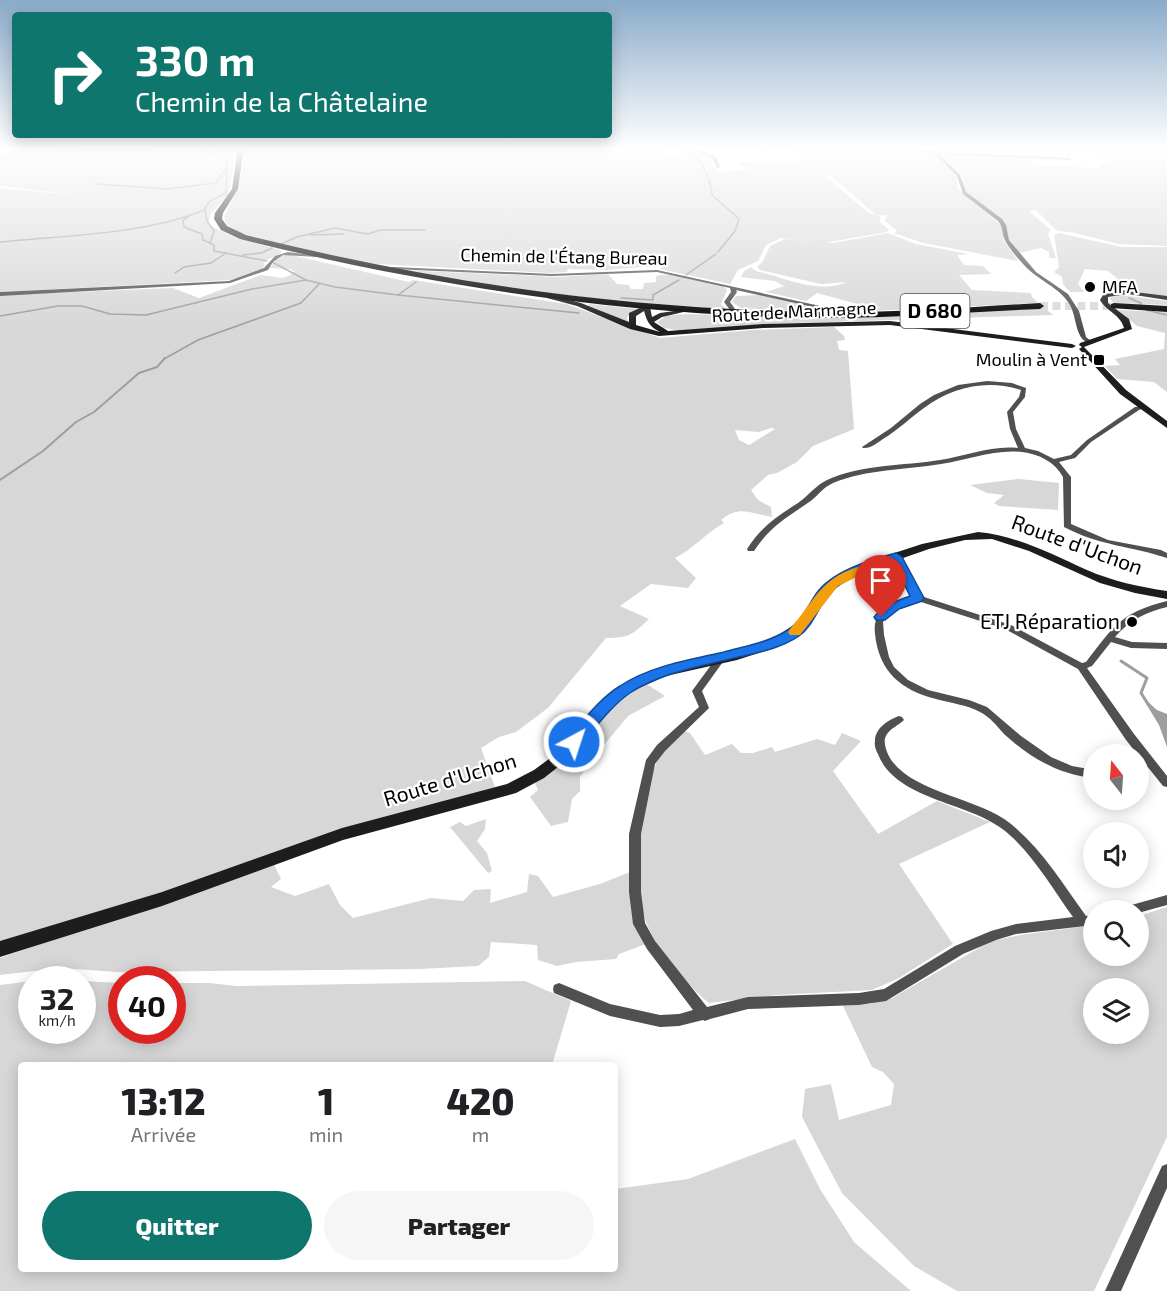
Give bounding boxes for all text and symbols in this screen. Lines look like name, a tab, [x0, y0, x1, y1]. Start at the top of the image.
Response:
text: 330 m	[135, 34, 255, 84]
icon: right	[36, 36, 114, 114]
text: Chemin de la Châtelaine	[135, 85, 428, 117]
street label: Chemin de l'Étang Bureau	[460, 243, 668, 269]
place label: MFA	[1102, 275, 1139, 297]
marker: MFA	[1083, 280, 1097, 294]
road number: D 680	[900, 294, 970, 328]
street label: Route de Marmagne	[711, 296, 877, 326]
place label: Moulin à Vent	[976, 348, 1087, 370]
marker: Moulin à Vent	[1092, 353, 1106, 367]
street label: Route d'Uchon	[1009, 508, 1147, 579]
pin	[855, 555, 906, 617]
icon: arrive	[864, 564, 897, 597]
place label: ETJ Réparation	[980, 608, 1120, 633]
marker: ETJ Réparation	[1125, 615, 1139, 629]
position arrow	[542, 710, 606, 774]
north arrow	[1083, 744, 1149, 810]
map controls	[1083, 744, 1149, 1044]
street label: Route d'Uchon	[380, 746, 519, 811]
button: sound	[1083, 822, 1149, 888]
button: search	[1083, 900, 1149, 966]
speed limit sign: 40	[108, 966, 186, 1044]
button: layers	[1083, 978, 1149, 1044]
text: 32	[40, 980, 74, 1016]
text: km/h	[38, 1011, 76, 1029]
text: 13:12	[121, 1079, 206, 1122]
text: 1	[318, 1079, 334, 1122]
text: 420	[447, 1079, 515, 1122]
text: Arrivée	[131, 1122, 196, 1146]
text: min	[309, 1122, 343, 1146]
text: m	[472, 1122, 489, 1146]
button: Quitter	[42, 1191, 312, 1260]
button: Partager	[324, 1191, 594, 1260]

